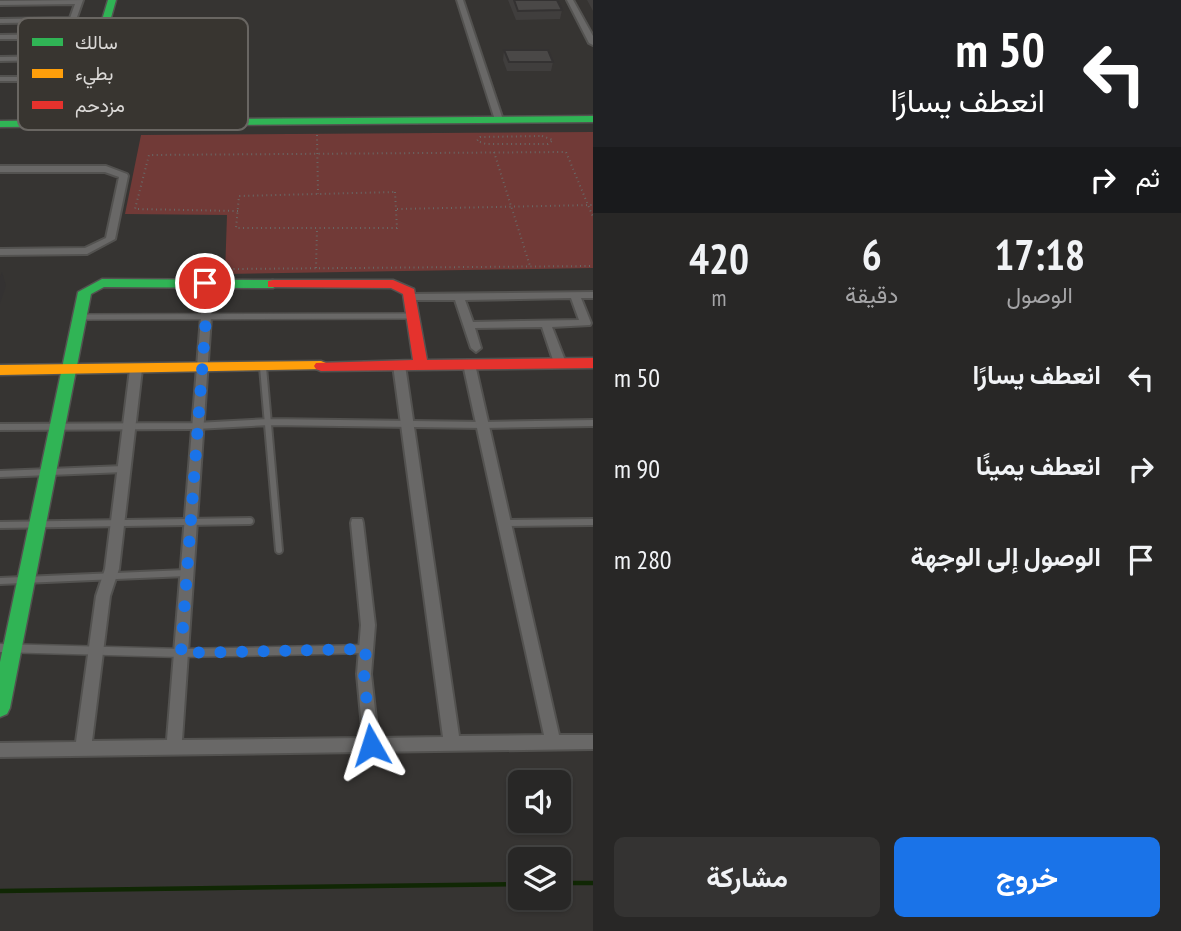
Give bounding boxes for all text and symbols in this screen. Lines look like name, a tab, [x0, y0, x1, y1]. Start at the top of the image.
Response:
text: 50 m	[956, 17, 1045, 81]
legend	[18, 18, 248, 130]
icon: left	[1069, 28, 1160, 119]
text: سالك	[75, 30, 118, 54]
text: بطيء	[75, 61, 113, 89]
text: انعطف يسارًا	[890, 79, 1045, 121]
text: مزدحم	[75, 93, 125, 118]
icon: right	[1084, 161, 1122, 199]
text: ثم	[1136, 161, 1160, 194]
text: 6	[862, 227, 882, 282]
text: 17:18	[994, 227, 1085, 282]
text: 420	[689, 231, 749, 286]
pin	[175, 253, 235, 313]
icon: arrive	[186, 264, 224, 302]
text: دقيقة	[845, 280, 898, 309]
text: الوصول	[1006, 280, 1073, 309]
text: m	[712, 283, 727, 312]
text: انعطف يسارًا	[973, 358, 1101, 391]
icon: left	[1122, 359, 1160, 397]
text: 50 m	[614, 361, 660, 394]
text: انعطف يمينًا	[976, 449, 1101, 482]
icon: right	[1122, 450, 1160, 488]
text: 90 m	[614, 452, 660, 485]
text: الوصول إلى الوجهة	[911, 540, 1101, 573]
icon: arrive	[1122, 541, 1160, 579]
text: 280 m	[614, 543, 672, 576]
position arrow	[334, 708, 408, 782]
map controls	[508, 770, 571, 910]
button: sound	[508, 770, 571, 833]
button: مشاركة	[614, 837, 880, 917]
button: خروج	[894, 837, 1160, 917]
button: layers	[508, 847, 571, 910]

